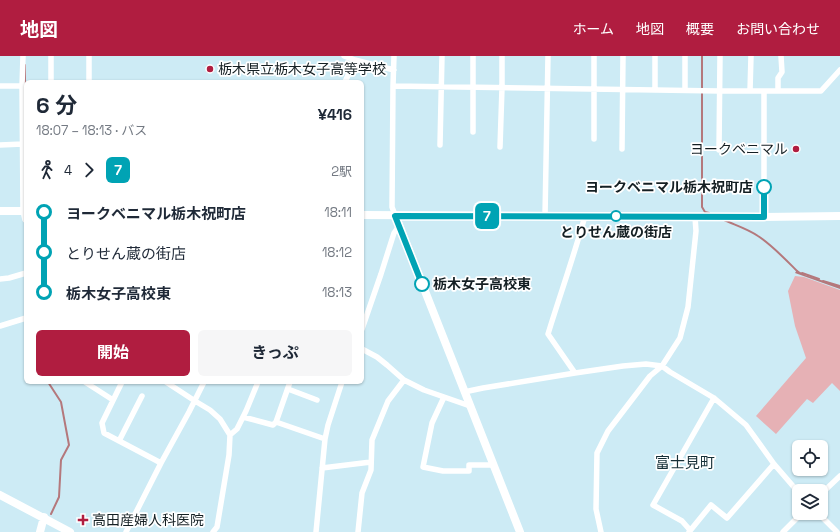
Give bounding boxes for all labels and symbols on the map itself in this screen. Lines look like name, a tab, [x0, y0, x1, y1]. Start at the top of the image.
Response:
place label: 栃木県立栃木女子高等学校	[218, 60, 386, 78]
marker: 栃木県立栃木女子高等学校	[205, 64, 215, 74]
place label: ヨークベニマル	[690, 140, 788, 158]
marker: ヨークベニマル	[791, 144, 801, 154]
place label: ヨークベニマル栃木祝町店	[585, 178, 753, 196]
marker: ヨークベニマル栃木祝町店	[756, 179, 772, 195]
line badge: 7	[474, 203, 500, 229]
marker: とりせん蔵の街店	[610, 210, 622, 222]
place label: とりせん蔵の街店	[560, 223, 672, 241]
place label: 栃木女子高校東	[433, 275, 531, 293]
marker: 栃木女子高校東	[414, 276, 430, 292]
district label: 富士見町	[655, 453, 715, 472]
place label: 高田産婦人科医院	[92, 511, 204, 529]
marker: 高田産婦人科医院	[77, 514, 89, 526]

